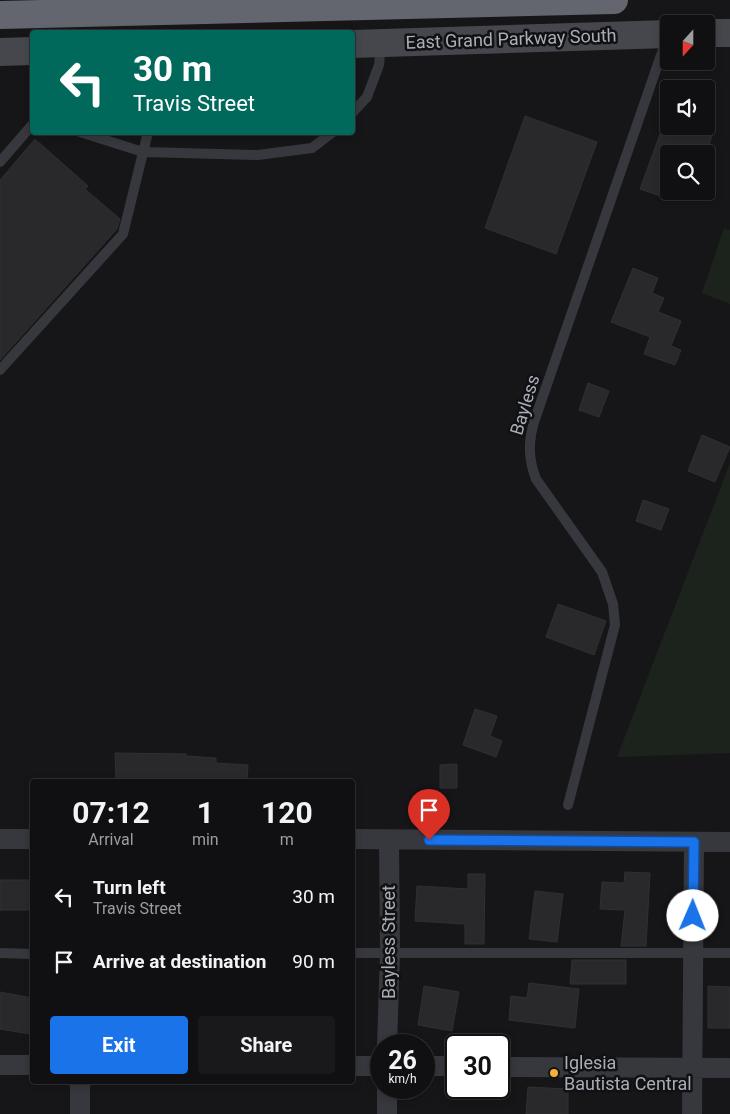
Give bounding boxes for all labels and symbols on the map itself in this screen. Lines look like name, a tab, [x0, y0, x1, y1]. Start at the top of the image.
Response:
north arrow	[660, 15, 715, 70]
street label: East Grand Parkway South	[405, 24, 617, 53]
street label: Bayless	[505, 372, 544, 438]
pin	[408, 789, 450, 840]
street label: Bayless Street	[378, 885, 399, 999]
position arrow	[666, 889, 718, 941]
speed limit sign: 30	[445, 1034, 510, 1099]
place label: Iglesia Bautista Central	[564, 1052, 692, 1094]
marker: Iglesia Bautista Central	[548, 1067, 560, 1079]

